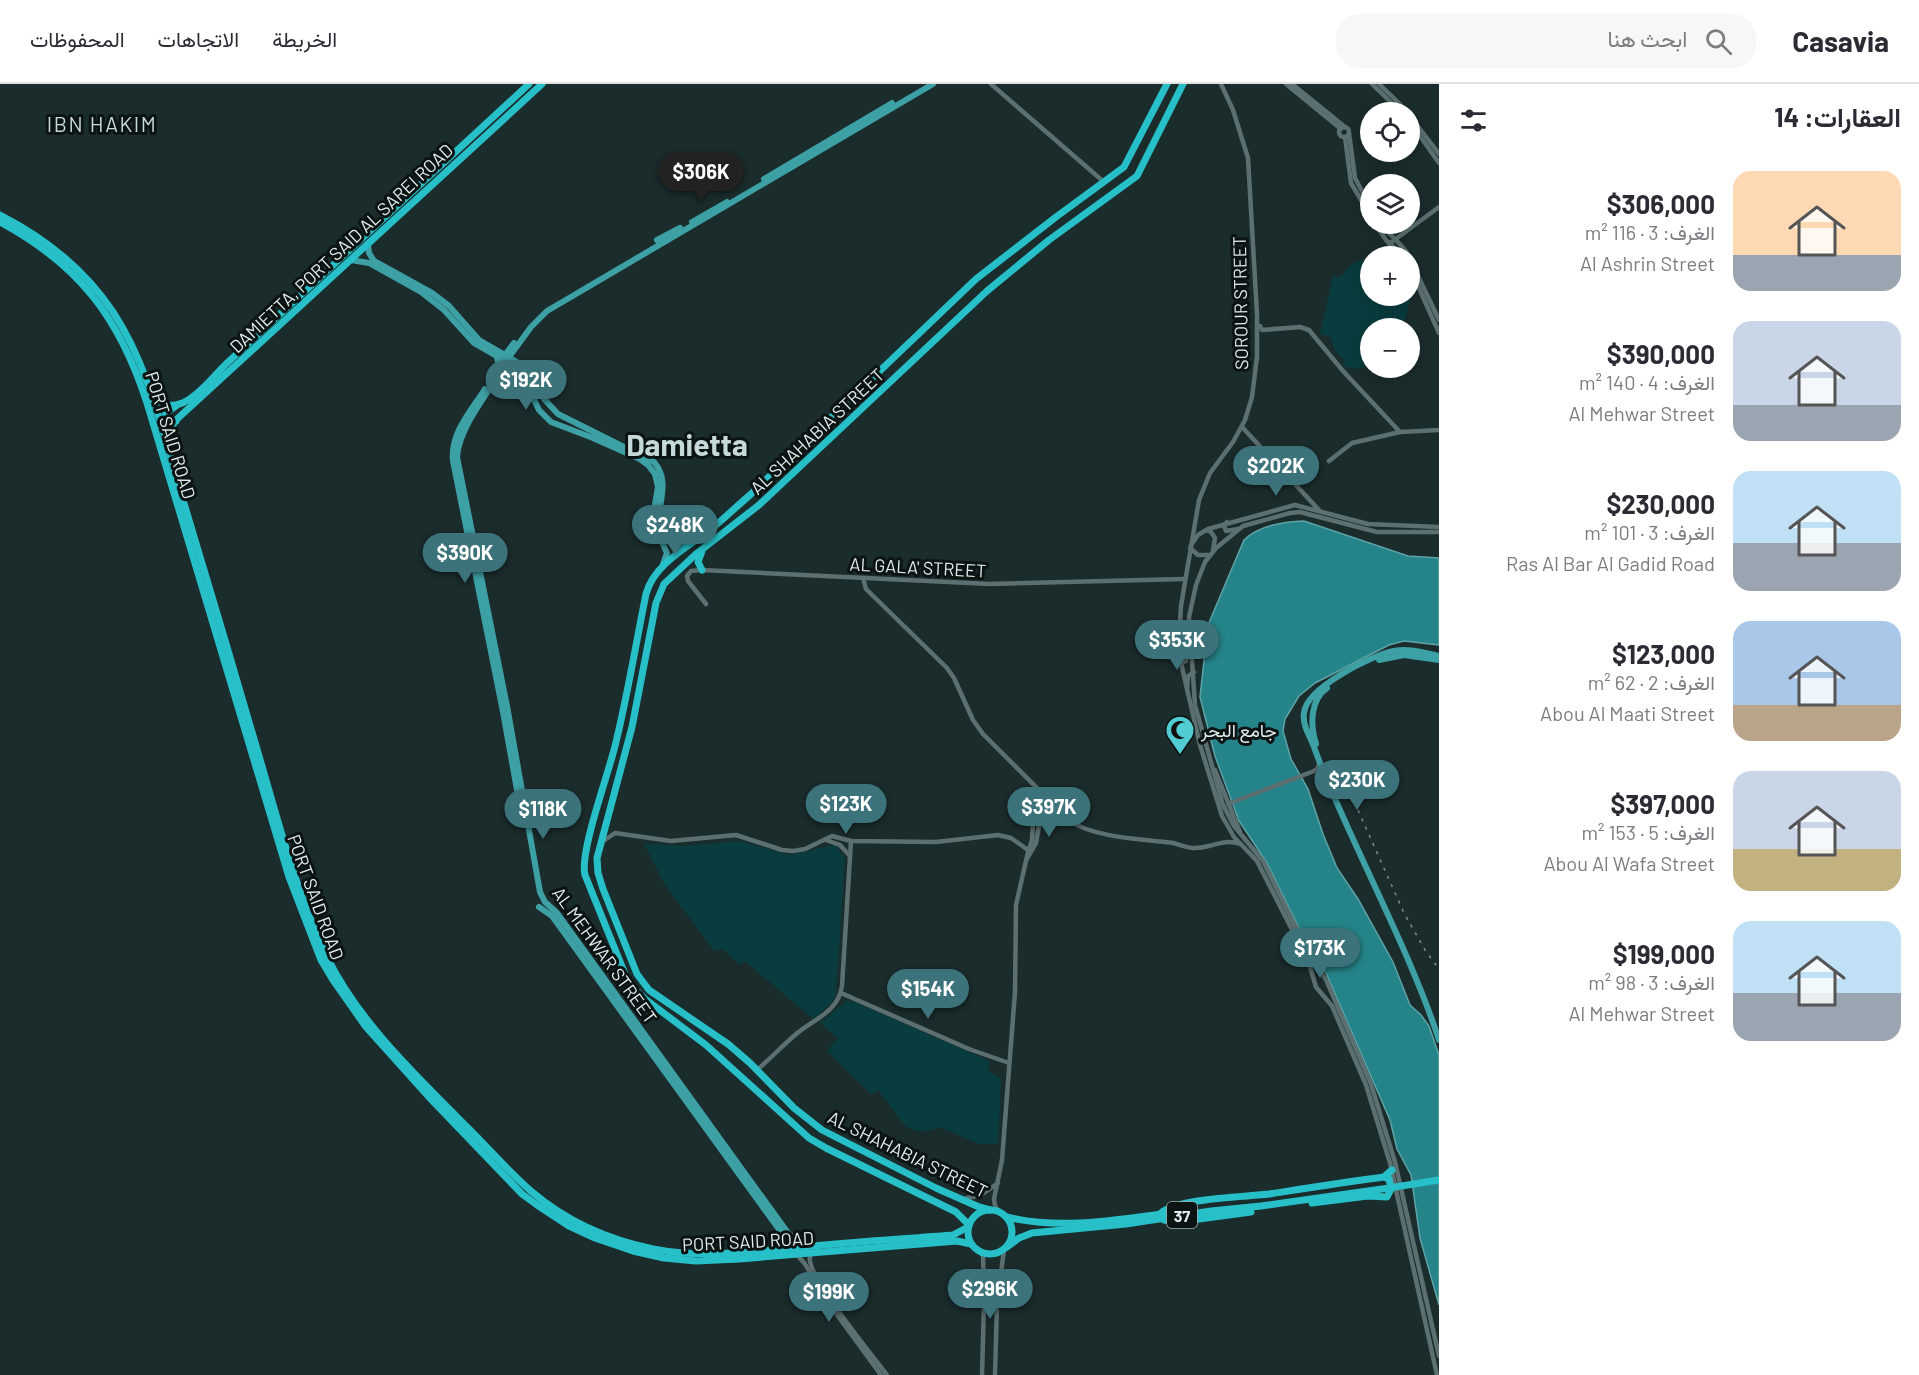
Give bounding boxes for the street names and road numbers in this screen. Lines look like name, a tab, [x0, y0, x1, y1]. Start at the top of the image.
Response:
street label: DAMIETTA, PORT SAID AL SAREI ROAD	[225, 139, 457, 357]
street label: SOROUR STREET	[1228, 236, 1252, 370]
street label: AL SHAHABIA STREET	[746, 363, 888, 499]
street label: PORT SAID ROAD	[141, 369, 201, 501]
street label: AL GALA' STREET	[849, 552, 987, 582]
street label: PORT SAID ROAD	[283, 831, 349, 963]
street label: AL MEHWAR STREET	[548, 882, 662, 1028]
street label: AL SHAHABIA STREET	[825, 1106, 991, 1202]
road number: 37	[1167, 1202, 1197, 1228]
street label: PORT SAID ROAD	[682, 1227, 814, 1255]

